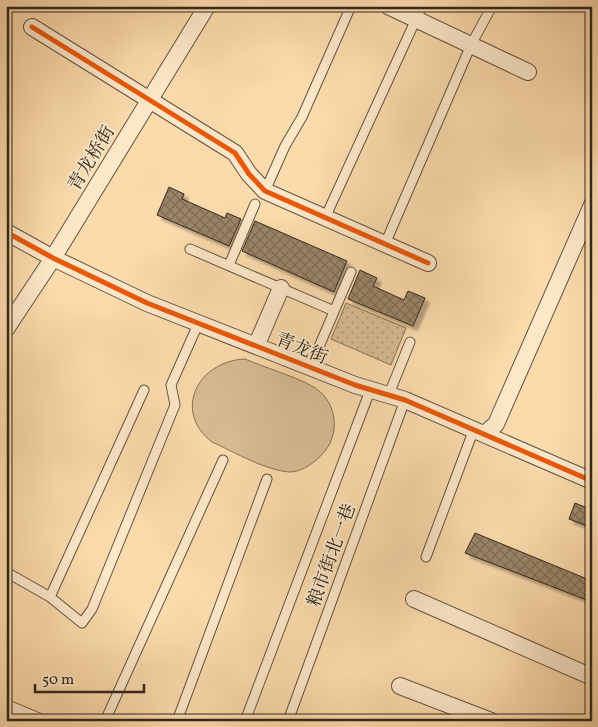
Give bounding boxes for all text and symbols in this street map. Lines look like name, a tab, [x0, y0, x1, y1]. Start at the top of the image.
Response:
street label: 青龙桥街	[63, 121, 122, 196]
street label: 青龙街	[272, 328, 331, 371]
street label: 粮市街北一巷	[302, 500, 363, 611]
scale bar	[35, 662, 144, 694]
text: 50 m	[42, 670, 74, 691]

